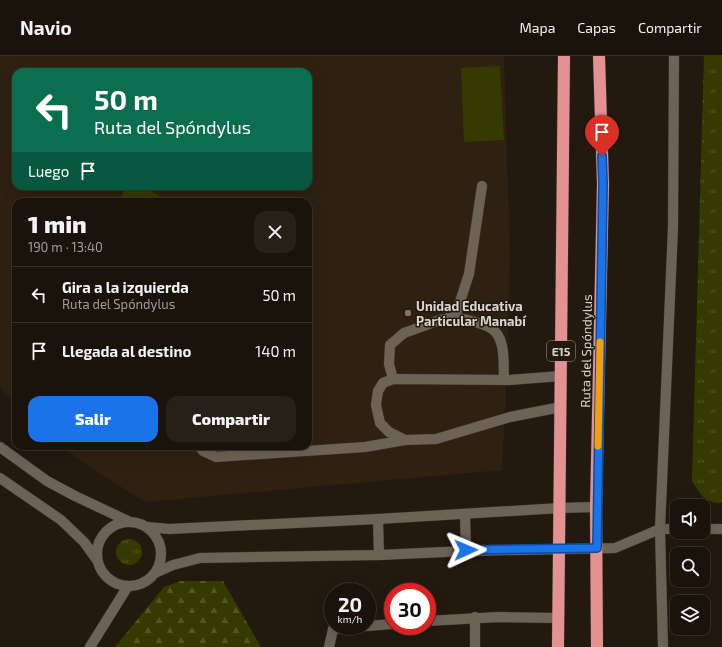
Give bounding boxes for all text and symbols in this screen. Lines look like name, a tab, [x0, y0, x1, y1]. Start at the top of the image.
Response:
text: Navio	[20, 16, 72, 39]
text: Mapa	[520, 19, 555, 36]
text: Capas	[577, 19, 616, 36]
text: Compartir	[638, 19, 702, 36]
text: 50 m	[94, 82, 158, 116]
icon: left	[28, 84, 80, 136]
pin	[585, 115, 619, 156]
text: Ruta del Spóndylus	[94, 116, 251, 138]
icon: arrive	[591, 121, 613, 143]
icon: arrive	[77, 160, 99, 182]
text: Luego	[28, 162, 69, 180]
text: 1 min	[28, 209, 87, 238]
button: close	[254, 211, 296, 253]
text: 190 m · 13:40	[28, 239, 103, 255]
text: Gira a la izquierda	[62, 278, 189, 296]
icon: left	[28, 284, 50, 306]
text: 50 m	[262, 286, 296, 304]
street label: Ruta del Spóndylus	[577, 294, 595, 408]
text: Ruta del Spóndylus	[62, 296, 175, 312]
place label: Unidad Educativa Particular Manabí	[416, 298, 527, 329]
marker: Unidad Educativa Particular Manabí	[403, 308, 413, 318]
icon: arrive	[28, 340, 50, 362]
road number: E15	[547, 341, 575, 361]
text: Llegada al destino	[62, 342, 191, 360]
text: 140 m	[255, 342, 296, 360]
button: Salir	[28, 396, 158, 442]
button: Compartir	[166, 396, 296, 442]
map controls	[670, 499, 710, 635]
button: sound	[670, 499, 710, 539]
position arrow	[445, 529, 487, 571]
button: search	[670, 547, 710, 587]
speed limit sign: 30	[384, 583, 436, 635]
text: 20	[338, 592, 362, 616]
button: layers	[670, 595, 710, 635]
text: km/h	[338, 613, 362, 625]

